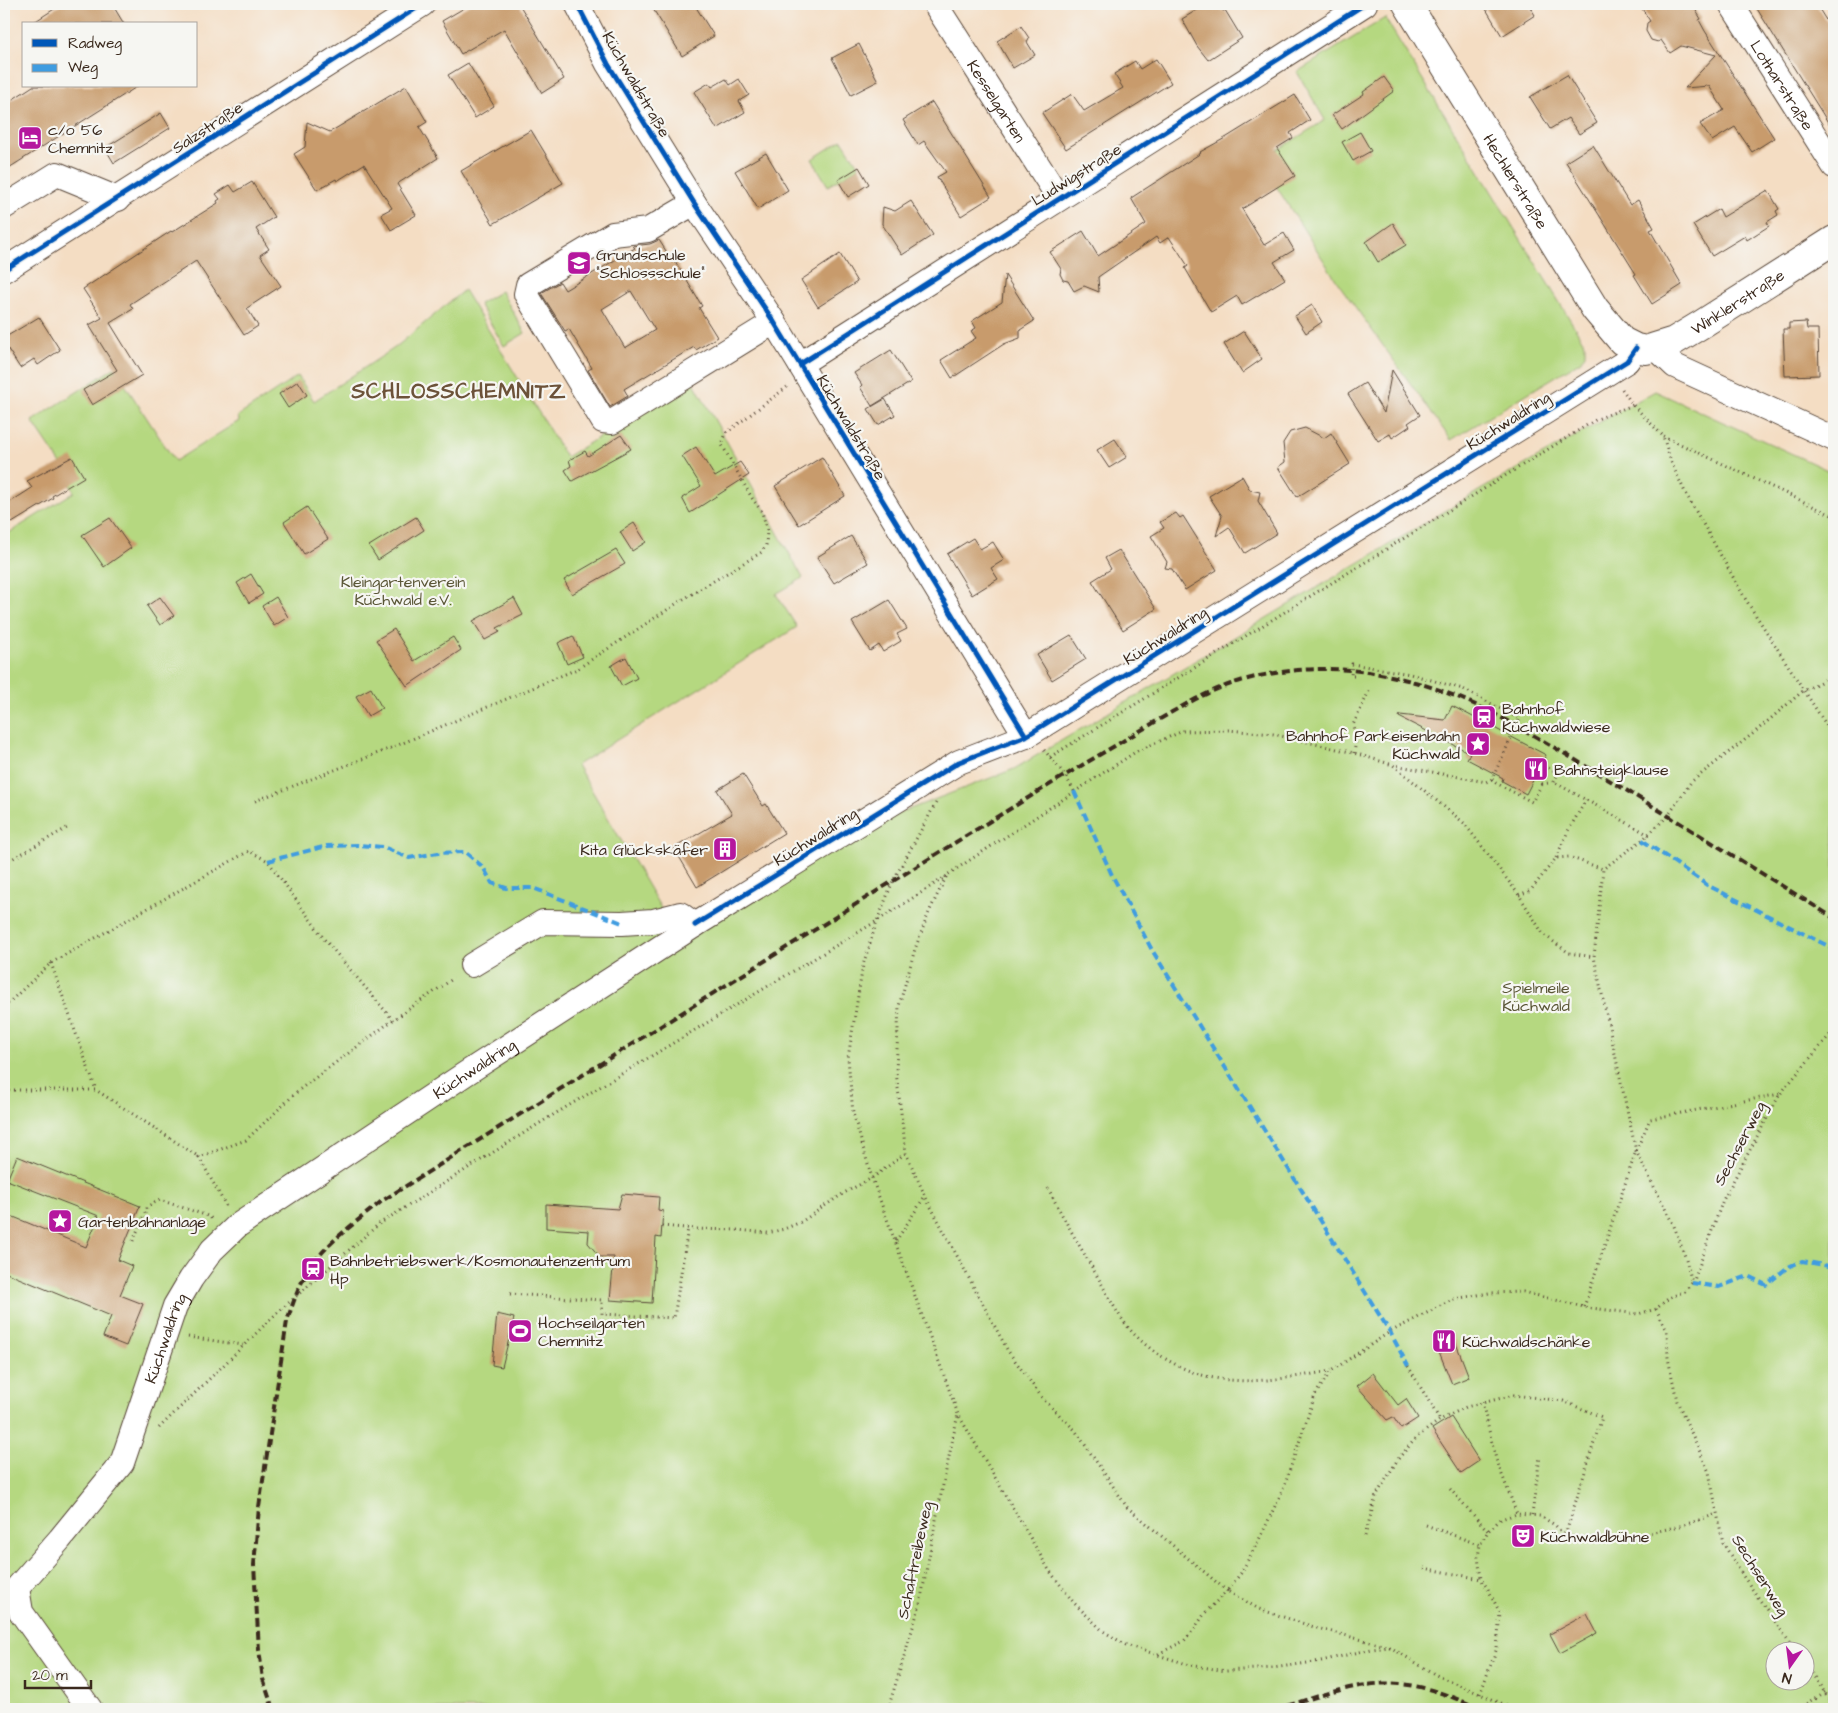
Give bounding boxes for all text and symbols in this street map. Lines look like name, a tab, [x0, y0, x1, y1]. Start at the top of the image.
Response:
legend	[22, 22, 198, 88]
street label: Küchwaldstraße	[597, 27, 676, 142]
text: Radweg	[68, 33, 122, 55]
street label: Lotharstraße	[1745, 36, 1819, 135]
street label: Kesselgarten	[962, 56, 1031, 147]
text: Weg	[68, 57, 98, 79]
street label: Salzstraße	[168, 97, 248, 159]
place label: c/o 56 Chemnitz	[48, 119, 113, 159]
hotel icon: c/o 56 Chemnitz	[17, 125, 43, 151]
street label: Hechlerstraße	[1478, 130, 1553, 234]
street label: Ludwigstraße	[1027, 138, 1127, 212]
place label: Grundschule "Schlossschule"	[596, 244, 705, 284]
school or university icon: Grundschule "Schlossschule"	[566, 250, 592, 276]
street label: Winklerstraße	[1687, 264, 1789, 340]
street label: Küchwaldstraße	[811, 371, 891, 485]
district label: SCHLOSSCHEMNITZ	[351, 377, 566, 406]
street label: Küchwaldring	[1462, 386, 1555, 456]
park label: Kleingartenverein Küchwald e.V.	[341, 571, 465, 611]
street label: Küchwaldring	[1119, 601, 1212, 671]
place label: Bahnhof Küchwaldwiese	[1502, 698, 1611, 738]
station icon: Bahnhof Küchwaldwiese	[1471, 704, 1497, 730]
place label: Bahnhof Parkeisenbahn Küchwald	[1286, 725, 1460, 765]
place icon: Bahnhof Parkeisenbahn Küchwald	[1465, 731, 1491, 757]
restaurant icon: Bahnsteigklause	[1523, 756, 1549, 782]
place label: Bahnsteigklause	[1554, 759, 1669, 782]
street label: Küchwaldring	[769, 802, 862, 872]
building icon: Kita Glückskäfer	[712, 836, 738, 862]
place label: Kita Glückskäfer	[580, 839, 708, 861]
park label: Spielmeile Küchwald	[1502, 977, 1570, 1017]
street label: Küchwaldring	[429, 1034, 521, 1104]
street label: Sechserweg	[1708, 1098, 1772, 1190]
place icon: Gartenbahnanlage	[47, 1208, 73, 1234]
place label: Gartenbahnanlage	[78, 1211, 206, 1234]
place label: Bahnbetriebswerk/Kosmonautenzentrum Hp	[330, 1250, 631, 1290]
station icon: Bahnbetriebswerk/Kosmonautenzentrum Hp	[300, 1256, 326, 1282]
street label: Küchwaldring	[140, 1289, 193, 1387]
place label: Hochseilgarten Chemnitz	[538, 1312, 645, 1352]
sports icon: Hochseilgarten Chemnitz	[507, 1318, 533, 1344]
restaurant icon: Küchwaldschänke	[1431, 1328, 1457, 1354]
place label: Küchwaldschänke	[1462, 1331, 1591, 1353]
street label: Schaftreibeweg	[892, 1499, 939, 1621]
theatre icon: Küchwaldbühne	[1510, 1523, 1536, 1549]
place label: Küchwaldbühne	[1540, 1526, 1650, 1548]
street label: Sechserweg	[1726, 1531, 1794, 1621]
north arrow	[1766, 1640, 1816, 1690]
scale bar	[25, 1658, 91, 1690]
text: 20 m	[32, 1665, 68, 1686]
text: N	[1780, 1667, 1794, 1688]

